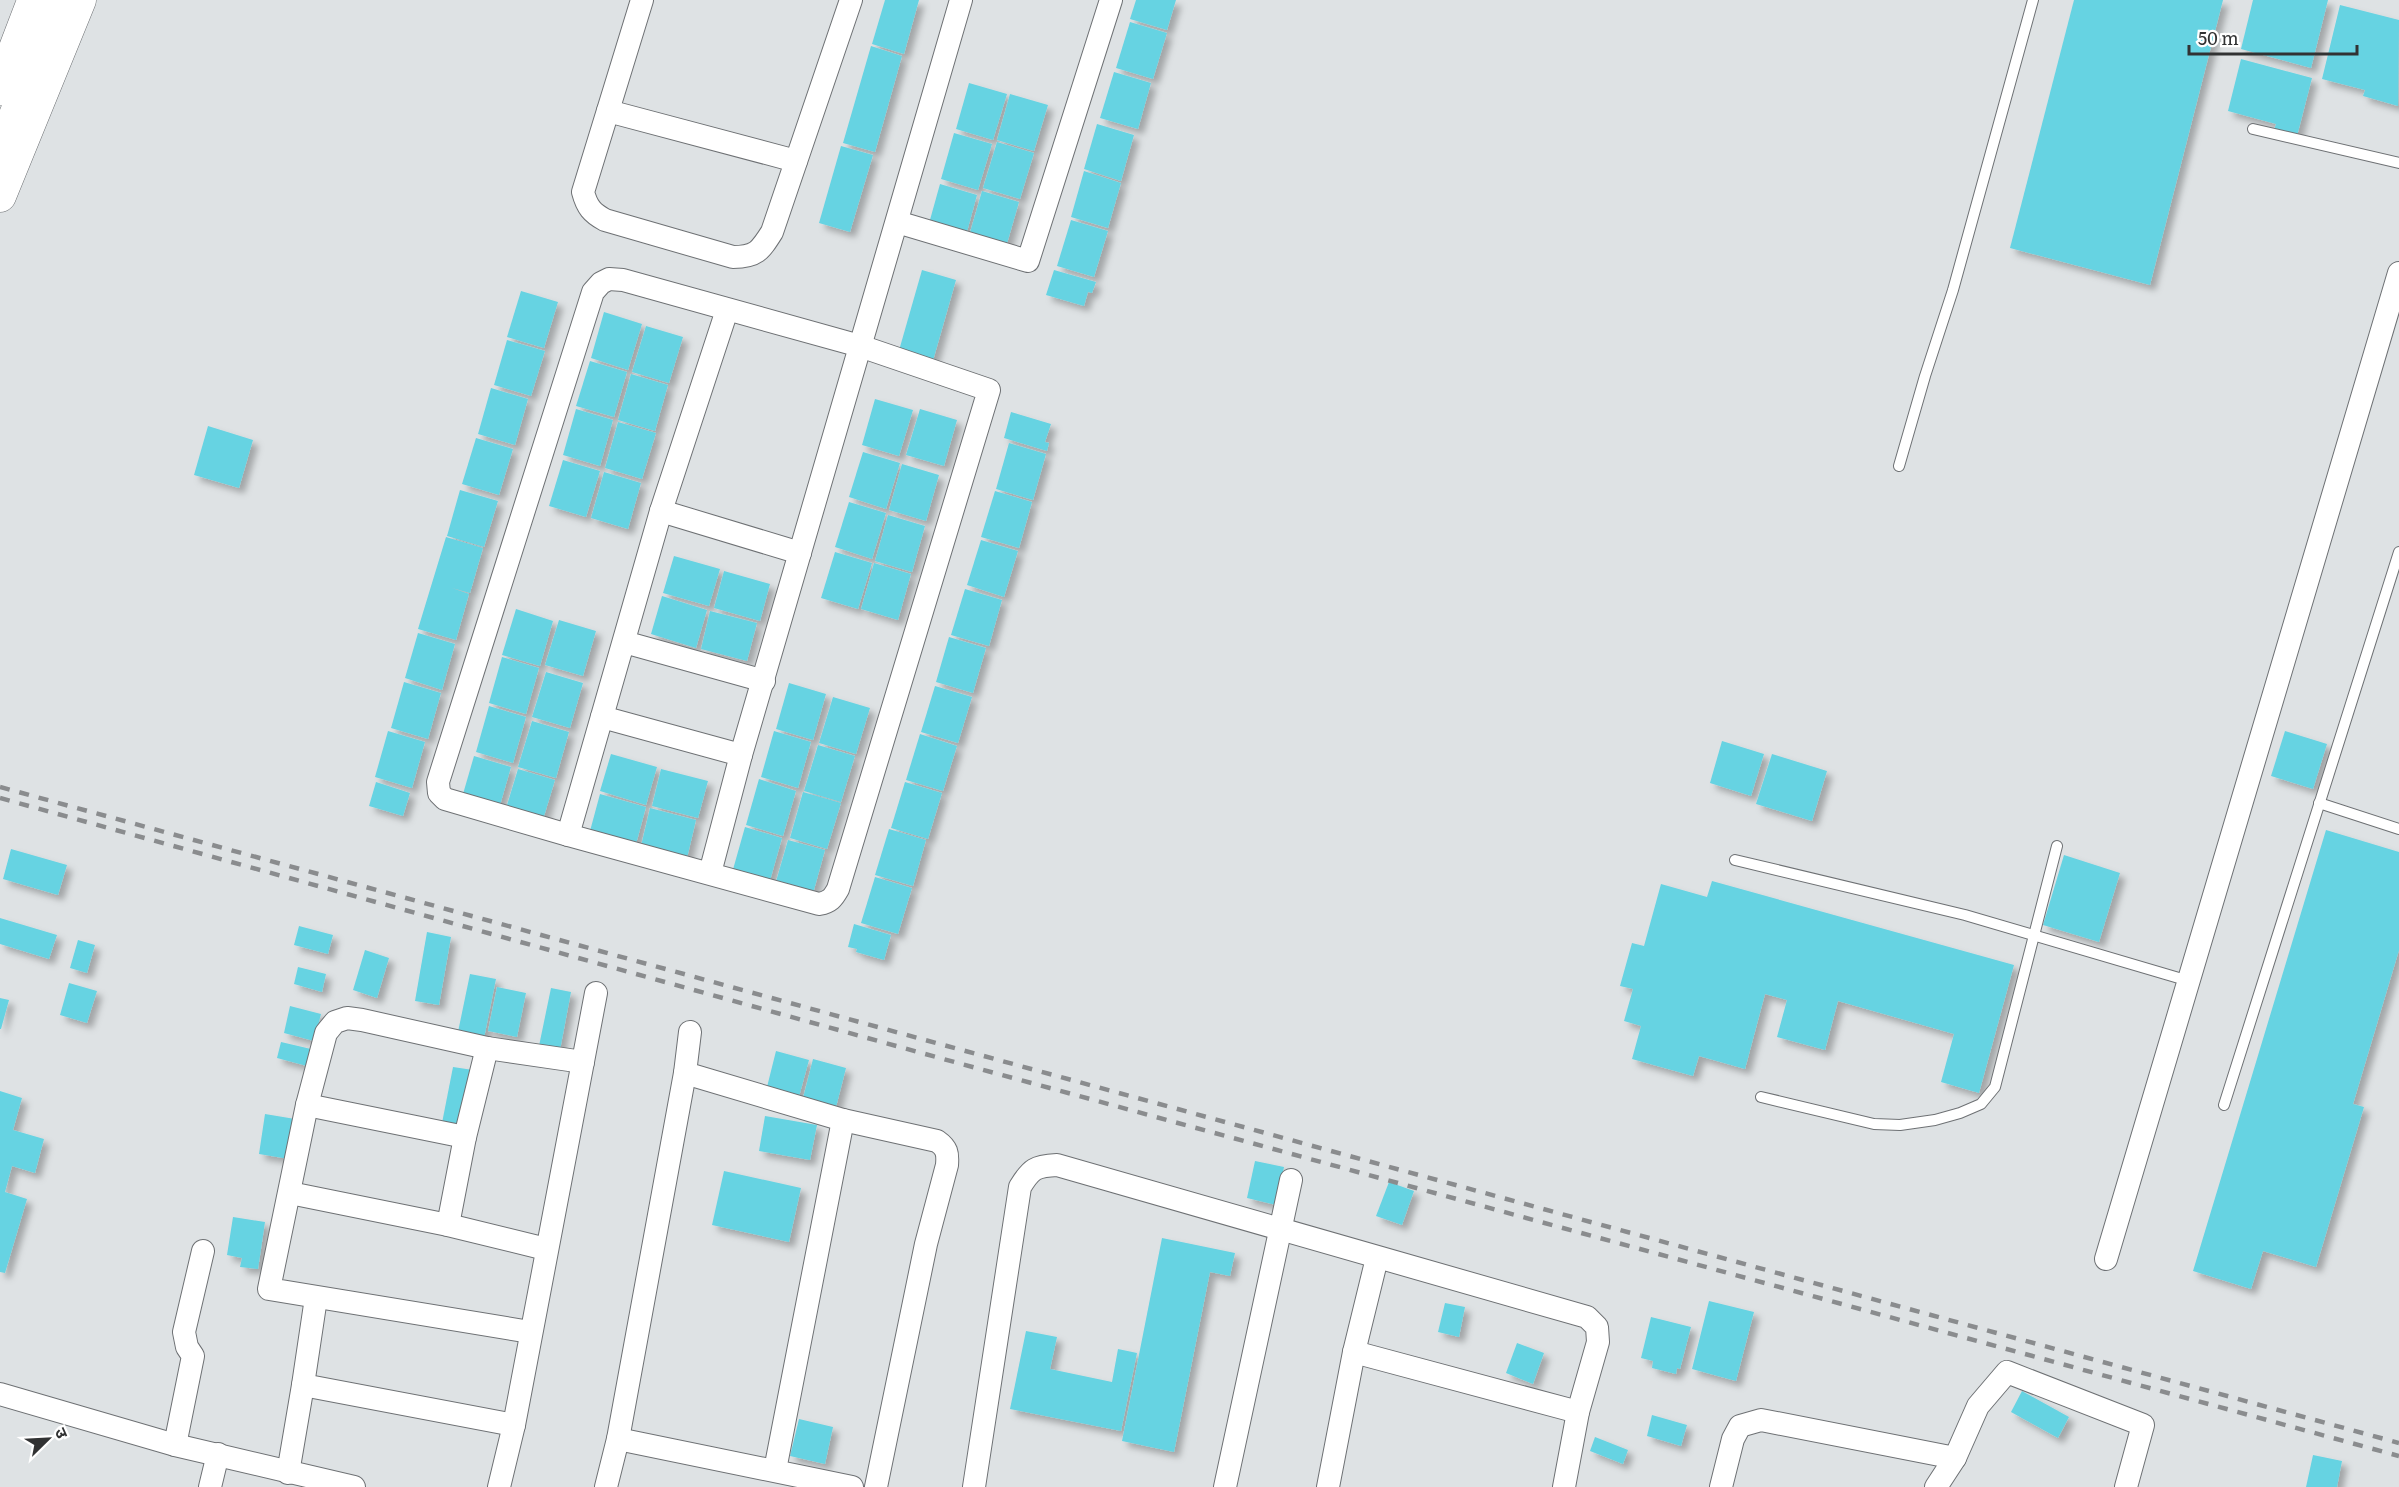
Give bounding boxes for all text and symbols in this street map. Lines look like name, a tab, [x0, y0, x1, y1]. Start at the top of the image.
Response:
scale bar	[2189, 18, 2357, 56]
text: 50 m	[2198, 24, 2239, 51]
north arrow	[18, 1409, 78, 1469]
text: उ	[50, 1423, 76, 1442]

